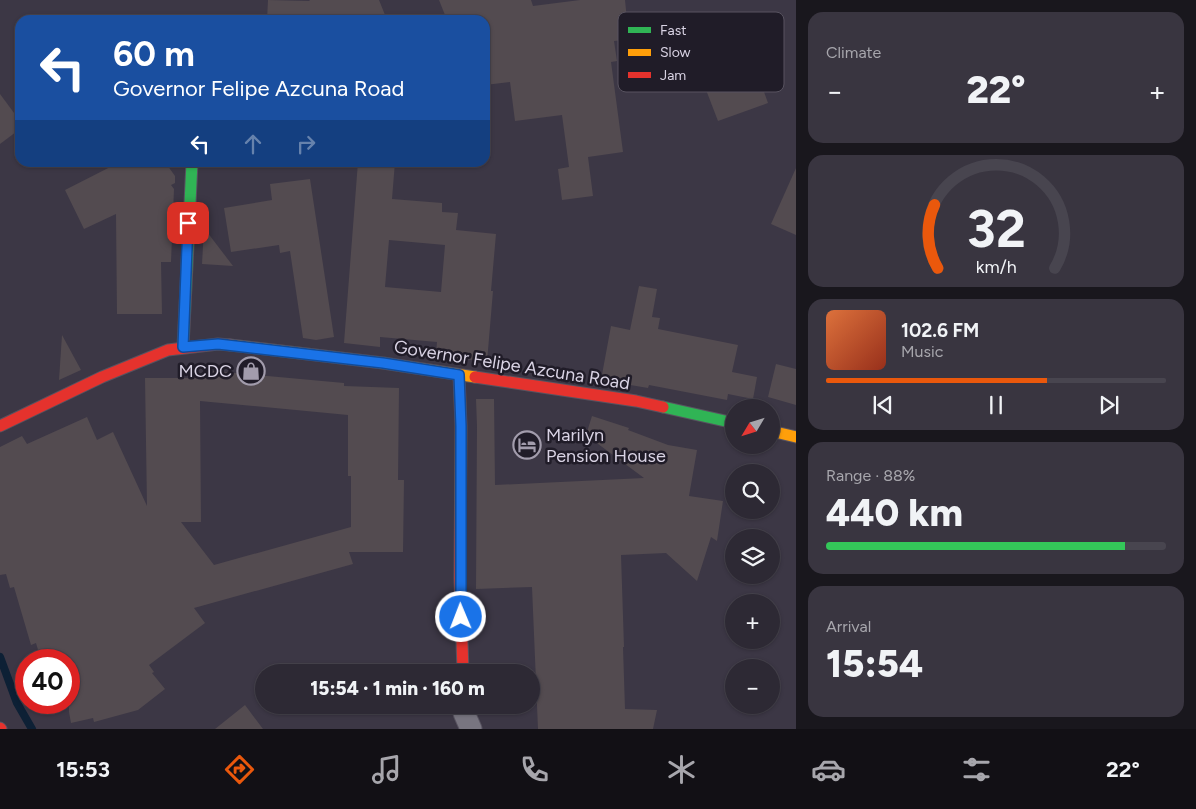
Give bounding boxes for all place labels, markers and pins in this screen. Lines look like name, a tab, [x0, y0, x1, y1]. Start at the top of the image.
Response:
pin	[167, 202, 209, 244]
shop icon: MCDC	[236, 356, 266, 386]
place label: MCDC	[178, 360, 232, 382]
place label: Marilyn Pension House	[546, 424, 666, 467]
hotel icon: Marilyn Pension House	[512, 430, 542, 460]

